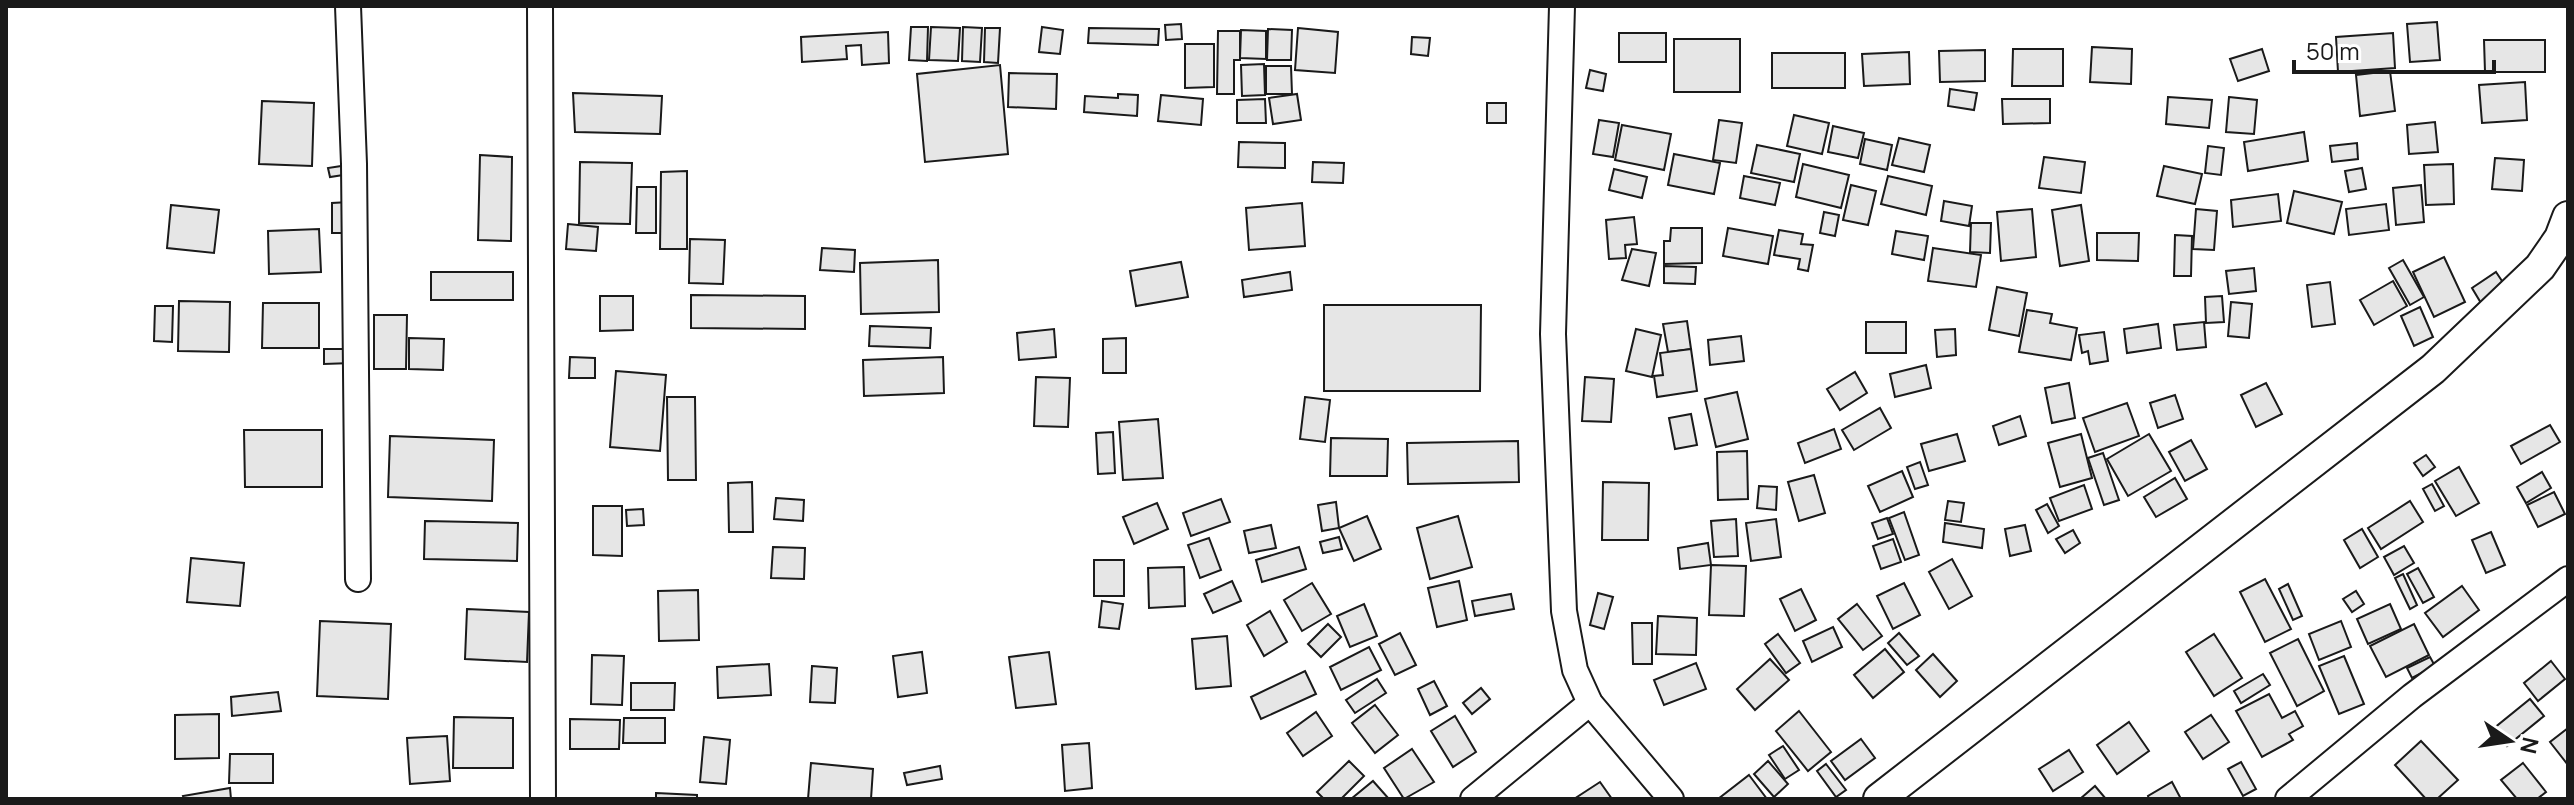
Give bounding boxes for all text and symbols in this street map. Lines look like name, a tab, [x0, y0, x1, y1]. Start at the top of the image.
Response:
scale bar	[2294, 24, 2494, 74]
text: 50 m	[2306, 34, 2360, 67]
north arrow	[2470, 701, 2550, 781]
text: N	[2513, 734, 2546, 757]

